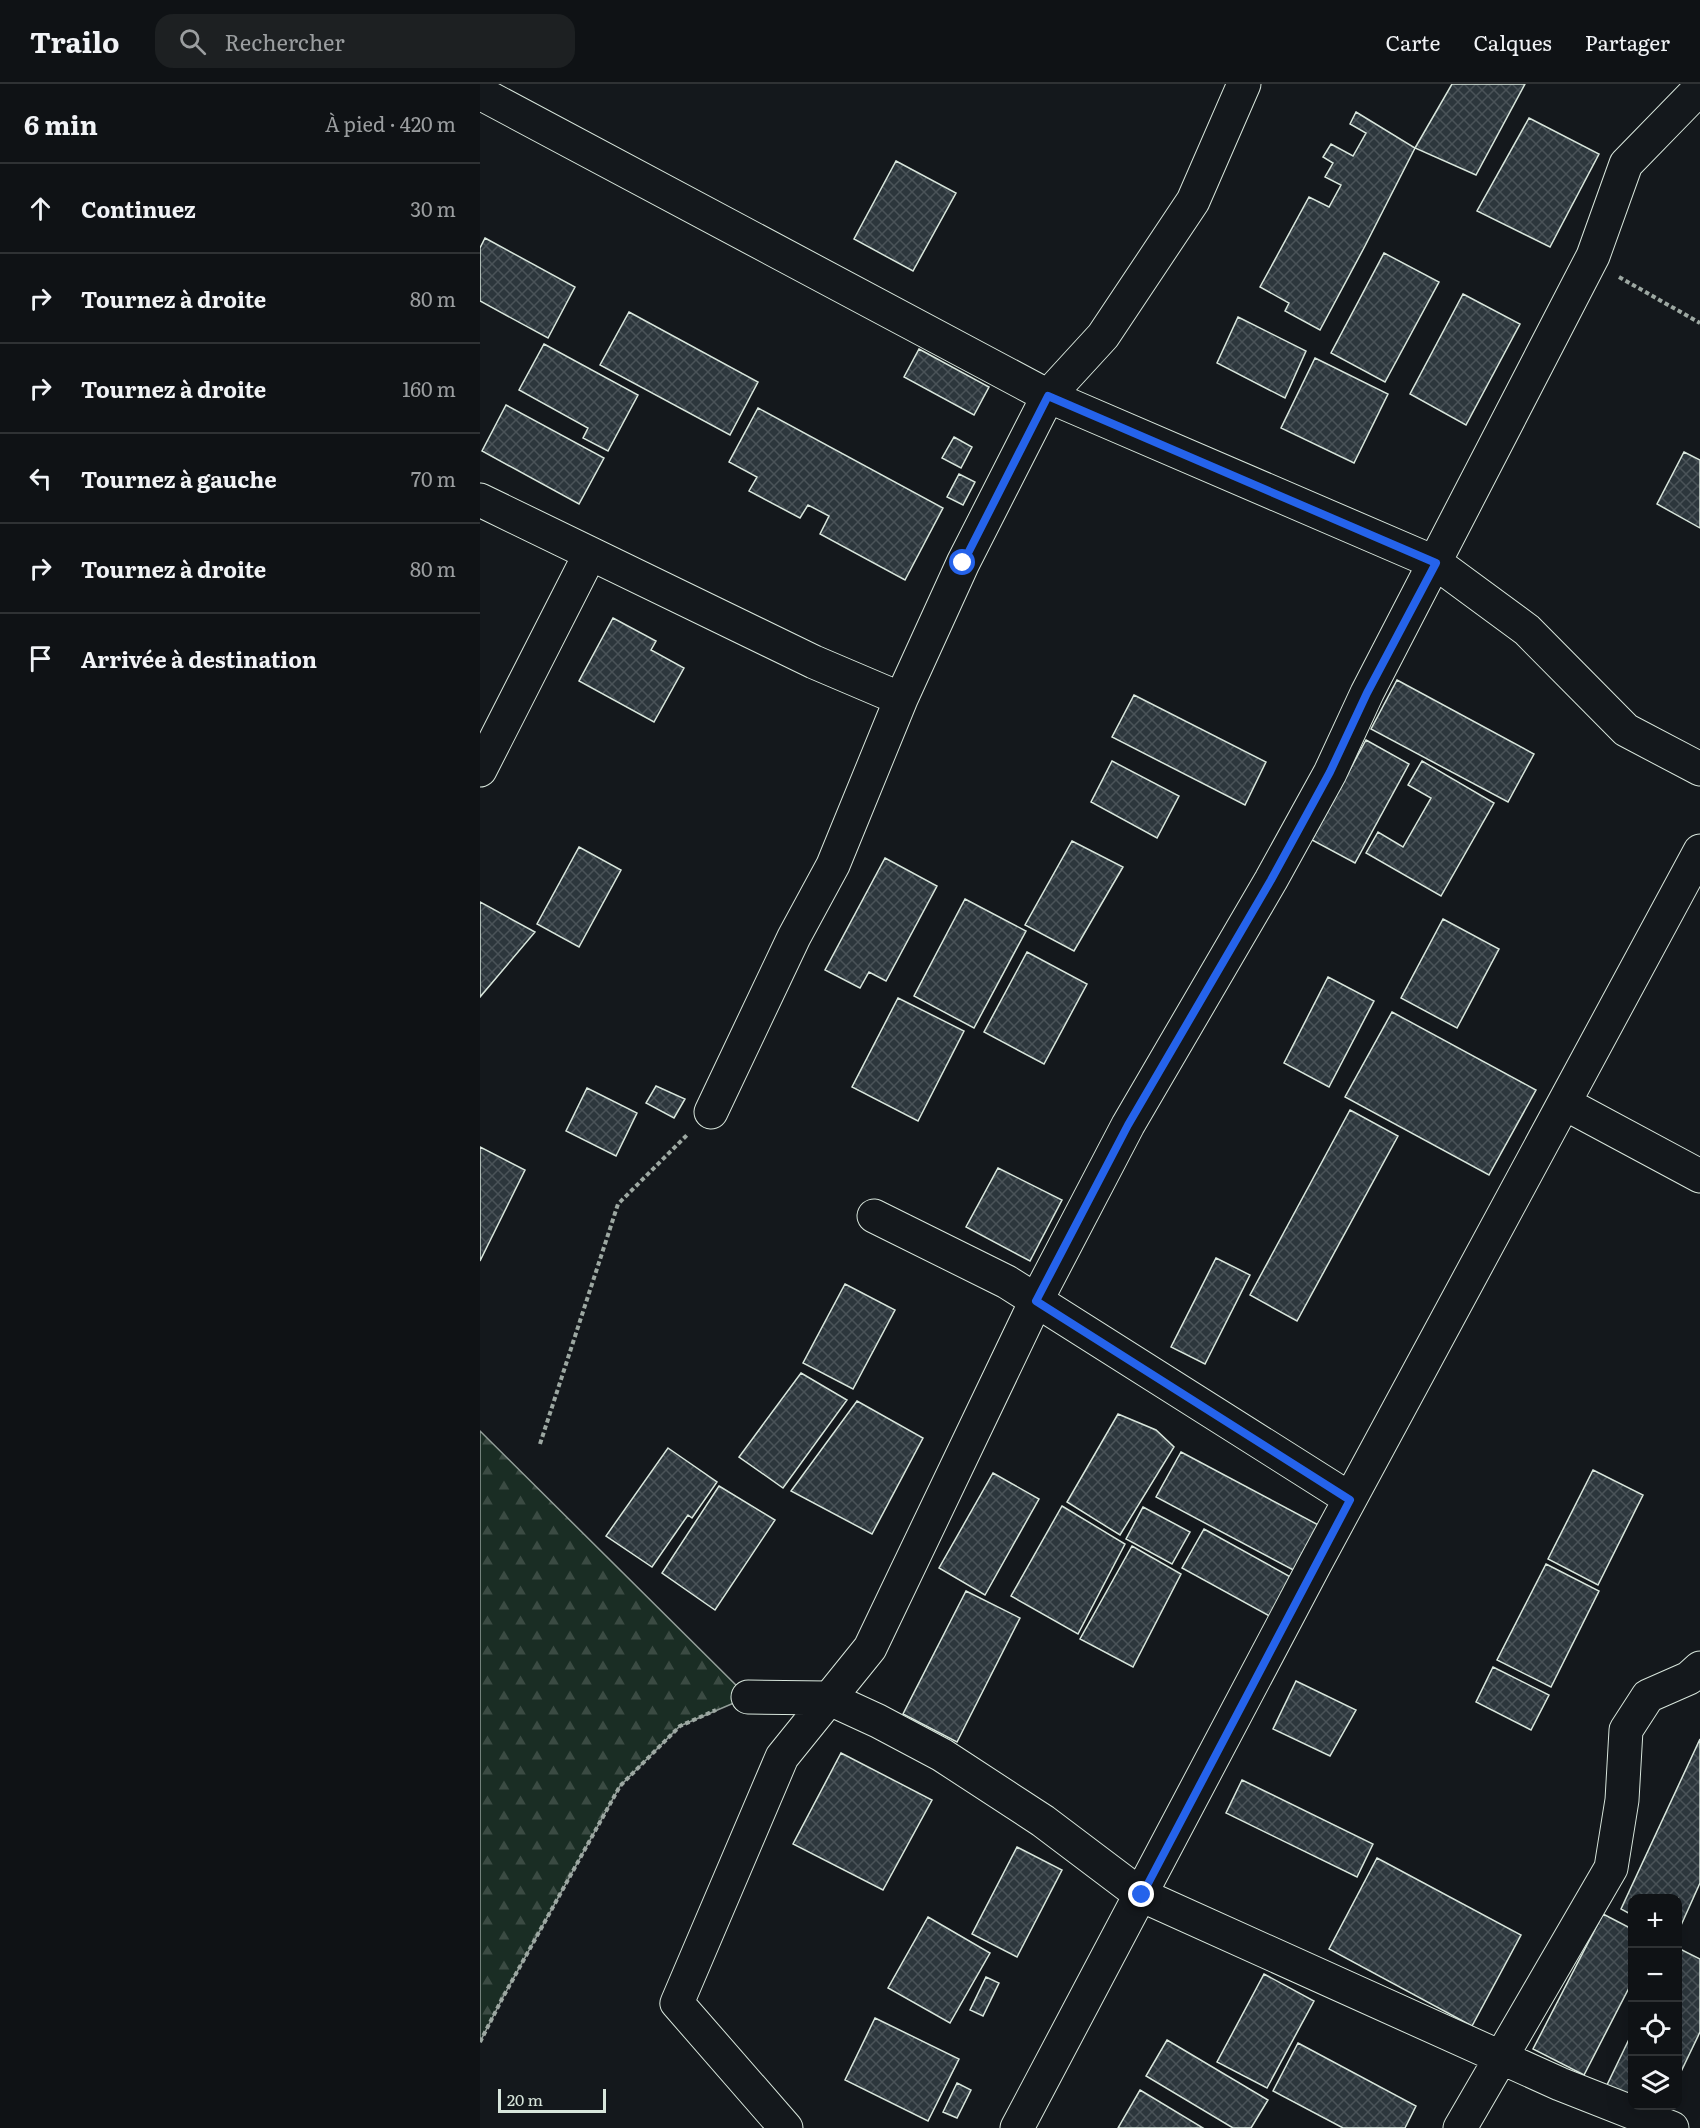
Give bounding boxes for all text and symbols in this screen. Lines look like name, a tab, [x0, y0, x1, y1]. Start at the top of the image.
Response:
search box	[155, 14, 575, 68]
text: Trailo	[30, 20, 119, 62]
icon: search	[176, 25, 209, 58]
text: Rechercher	[224, 25, 345, 58]
text: Carte	[1386, 26, 1440, 57]
text: Calques	[1473, 26, 1552, 57]
text: Partager	[1585, 26, 1670, 57]
text: 6 min	[24, 104, 98, 143]
text: À pied · 420 m	[325, 108, 456, 138]
icon: ahead	[24, 192, 57, 225]
text: Continuez	[81, 192, 196, 225]
text: 30 m	[410, 193, 456, 223]
icon: right	[24, 282, 57, 315]
text: Tournez à droite	[81, 282, 266, 315]
text: 80 m	[410, 283, 456, 313]
icon: right	[24, 372, 57, 405]
text: Tournez à droite	[81, 372, 266, 405]
text: 160 m	[402, 373, 456, 403]
icon: left	[24, 462, 57, 495]
text: Tournez à gauche	[81, 462, 277, 495]
text: 70 m	[411, 463, 456, 493]
route start	[949, 549, 975, 575]
icon: right	[24, 552, 57, 585]
text: Tournez à droite	[81, 552, 266, 585]
text: 80 m	[410, 553, 456, 583]
icon: arrive	[24, 642, 57, 675]
text: Arrivée à destination	[81, 642, 317, 675]
route end	[1128, 1881, 1154, 1907]
map controls	[1628, 1894, 1682, 2110]
button: +	[1628, 1894, 1682, 1948]
button: −	[1628, 1948, 1682, 2002]
button: locate	[1628, 2002, 1682, 2056]
button: layers	[1628, 2056, 1682, 2110]
scale bar	[498, 2086, 606, 2114]
text: 20 m	[507, 2087, 543, 2111]

